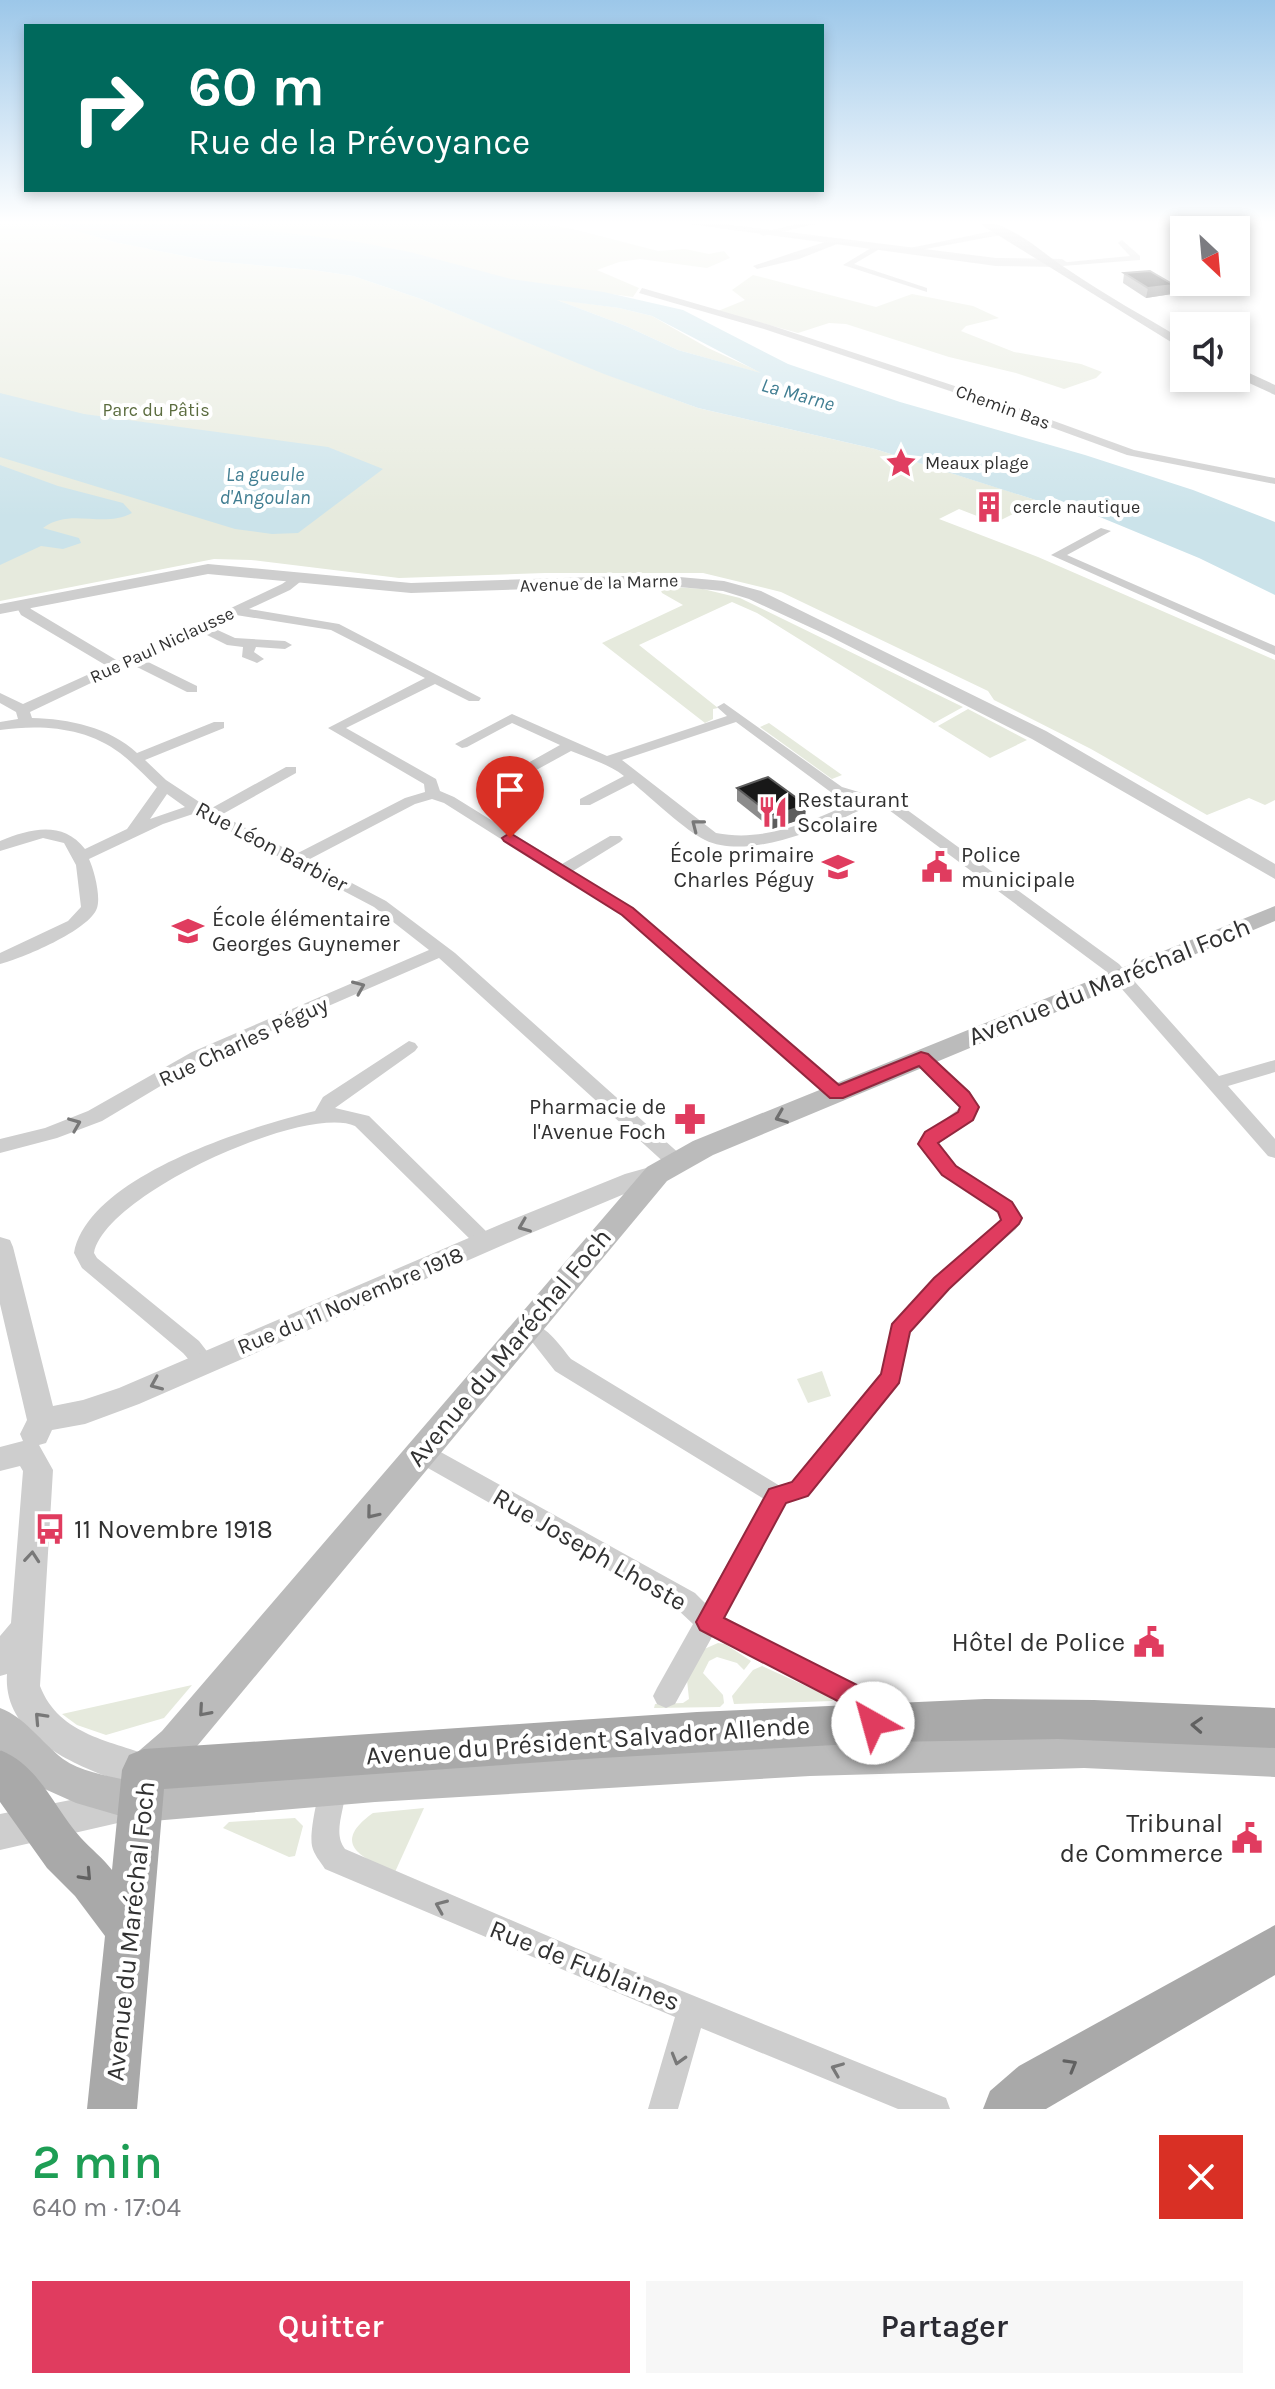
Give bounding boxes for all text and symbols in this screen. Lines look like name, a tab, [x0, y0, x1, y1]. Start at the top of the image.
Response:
text: 60 m	[188, 54, 325, 119]
icon: right	[56, 56, 160, 160]
text: Rue de la Prévoyance	[188, 121, 530, 163]
north arrow	[1170, 216, 1250, 296]
map controls	[1170, 216, 1250, 392]
button: sound	[1170, 312, 1250, 392]
water label: La Marne	[759, 373, 837, 416]
street label: Chemin Bas	[953, 380, 1053, 434]
park label: Parc du Pâtis	[102, 399, 210, 421]
place icon: Meaux plage	[884, 446, 918, 480]
place label: Meaux plage	[925, 452, 1029, 474]
water label: La gueule d'Angoulan	[219, 463, 311, 509]
building icon: cercle nautique	[972, 490, 1006, 524]
place label: cercle nautique	[1013, 496, 1140, 518]
street label: Avenue de la Marne	[519, 569, 679, 597]
street label: Rue Paul Niclausse	[86, 602, 238, 688]
pin	[476, 756, 544, 838]
icon: arrive	[488, 768, 532, 812]
place label: Restaurant Scolaire	[797, 787, 909, 838]
restaurant icon: Restaurant Scolaire	[756, 795, 790, 829]
street label: Rue Léon Barbier	[191, 796, 352, 898]
one-way arrow	[691, 821, 706, 835]
place label: École primaire Charles Péguy	[670, 841, 814, 893]
place label: Police municipale	[961, 842, 1075, 893]
school or university icon: École primaire Charles Péguy	[821, 850, 855, 884]
public building icon: Police municipale	[920, 850, 954, 884]
place label: École élémentaire Georges Guynemer	[212, 905, 400, 957]
street label: Avenue du Maréchal Foch	[964, 911, 1255, 1052]
school or university icon: École élémentaire Georges Guynemer	[171, 914, 205, 948]
one-way arrow	[350, 980, 365, 996]
street label: Rue Charles Péguy	[155, 991, 332, 1093]
place label: Pharmacie de l'Avenue Foch	[529, 1094, 666, 1145]
pharmacy icon: Pharmacie de l'Avenue Foch	[673, 1102, 707, 1136]
one-way arrow	[775, 1107, 789, 1123]
one-way arrow	[67, 1117, 81, 1134]
one-way arrow	[518, 1216, 532, 1232]
street label: Avenue du Maréchal Foch	[401, 1222, 618, 1473]
street label: Rue du 11 Novembre 1918	[233, 1241, 467, 1360]
one-way arrow	[150, 1375, 165, 1391]
street label: Rue Joseph Lhoste	[487, 1481, 692, 1618]
one-way arrow	[367, 1504, 382, 1518]
bus stop icon: 11 Novembre 1918	[33, 1512, 67, 1546]
place label: 11 Novembre 1918	[74, 1514, 273, 1545]
one-way arrow	[23, 1550, 40, 1563]
public building icon: Hôtel de Police	[1132, 1625, 1166, 1659]
place label: Hôtel de Police	[952, 1627, 1125, 1658]
position arrow	[831, 1681, 915, 1765]
one-way arrow	[199, 1701, 213, 1716]
street label: Avenue du Président Salvador Allende	[365, 1710, 811, 1771]
one-way arrow	[35, 1713, 49, 1728]
one-way arrow	[1190, 1716, 1203, 1733]
street label: Avenue du Maréchal Foch	[99, 1780, 162, 2082]
place label: Tribunal de Commerce	[1060, 1808, 1223, 1869]
public building icon: Tribunal de Commerce	[1230, 1821, 1264, 1855]
one-way arrow	[77, 1866, 91, 1881]
one-way arrow	[435, 1899, 449, 1916]
street label: Rue de Fublaines	[485, 1913, 684, 2018]
one-way arrow	[670, 2052, 687, 2066]
one-way arrow	[1063, 2059, 1077, 2075]
one-way arrow	[831, 2062, 845, 2078]
text: 2 min	[32, 2134, 163, 2190]
button: close	[1159, 2135, 1243, 2219]
text: 640 m · 17:04	[32, 2192, 181, 2223]
button: Quitter	[32, 2281, 630, 2373]
button: Partager	[646, 2281, 1243, 2373]

